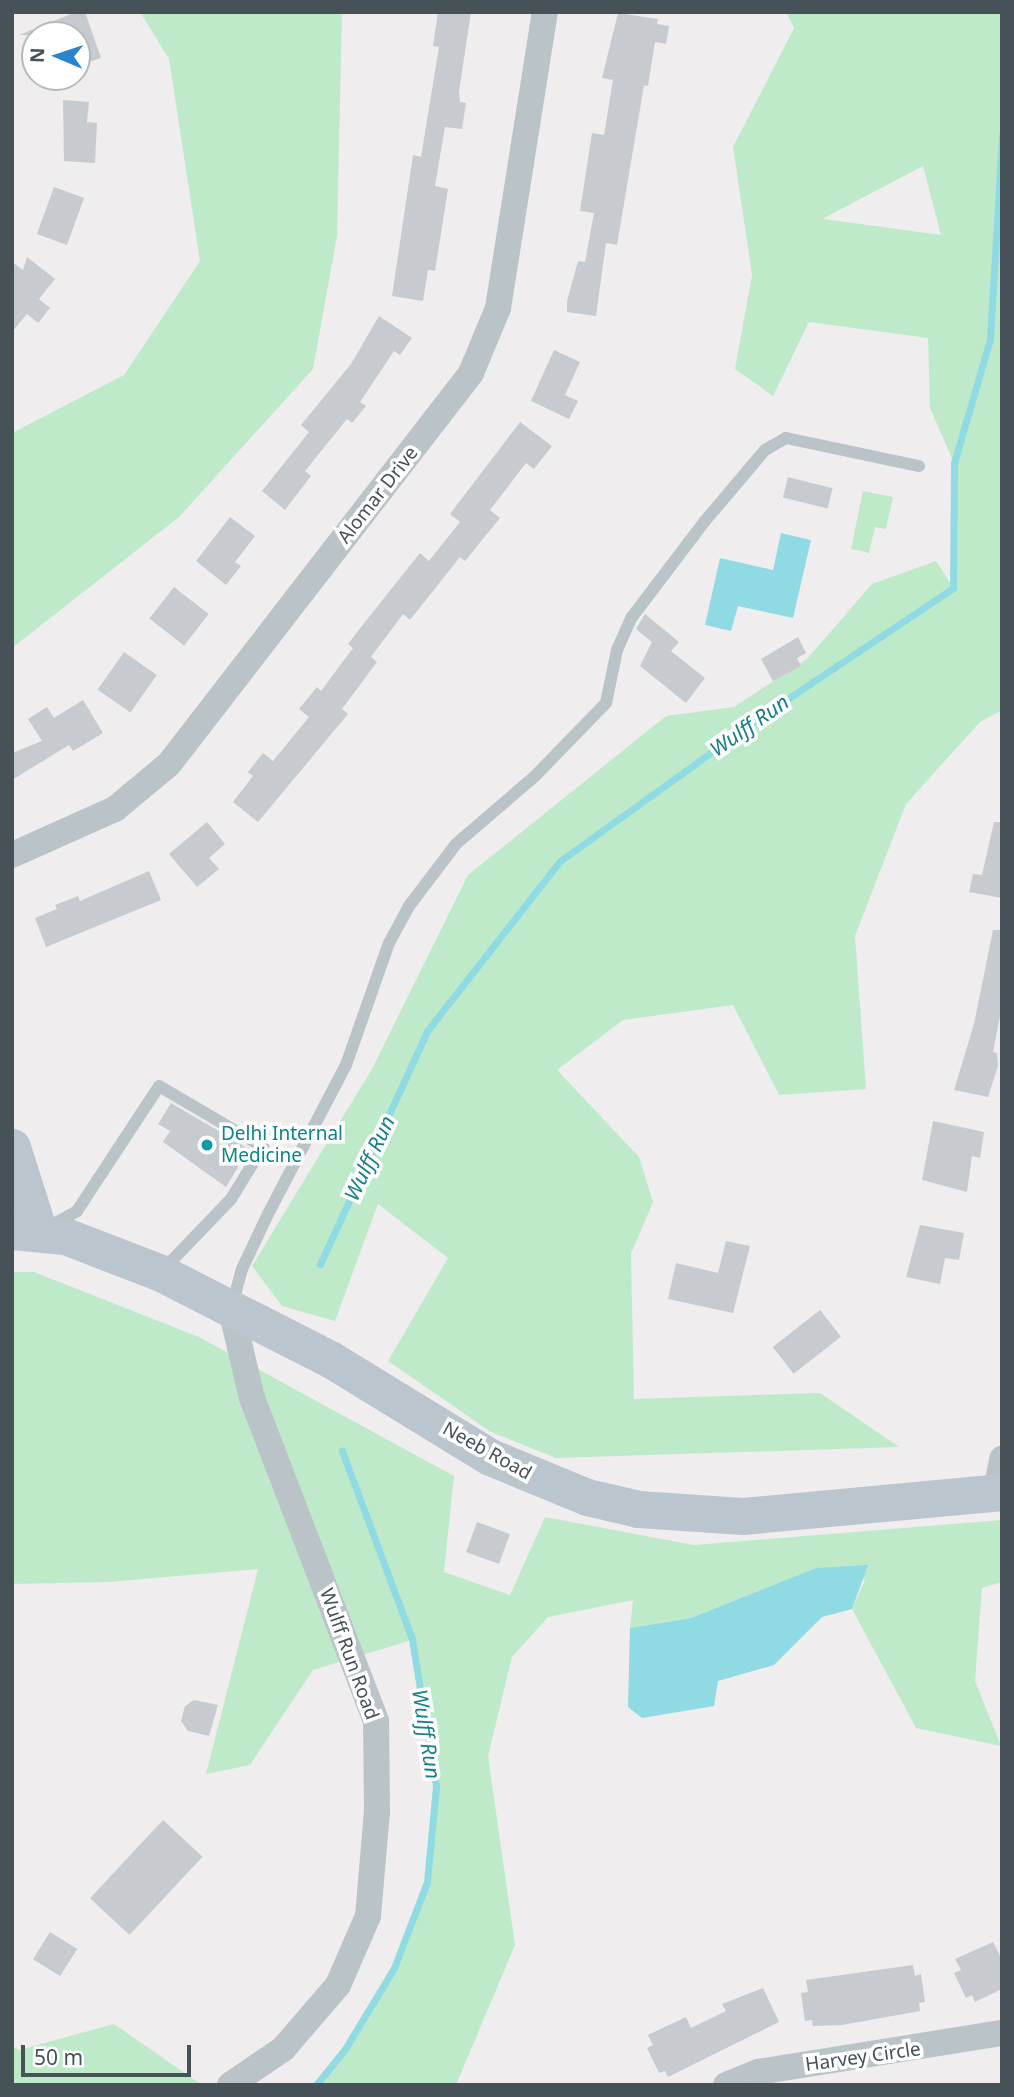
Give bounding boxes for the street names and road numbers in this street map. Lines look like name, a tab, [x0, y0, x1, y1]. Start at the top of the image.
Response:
street label: Alomar Drive	[333, 442, 423, 548]
street label: Neeb Road	[439, 1417, 535, 1485]
street label: Wulff Run Road	[315, 1585, 383, 1723]
street label: Harvey Circle	[804, 2038, 922, 2076]

